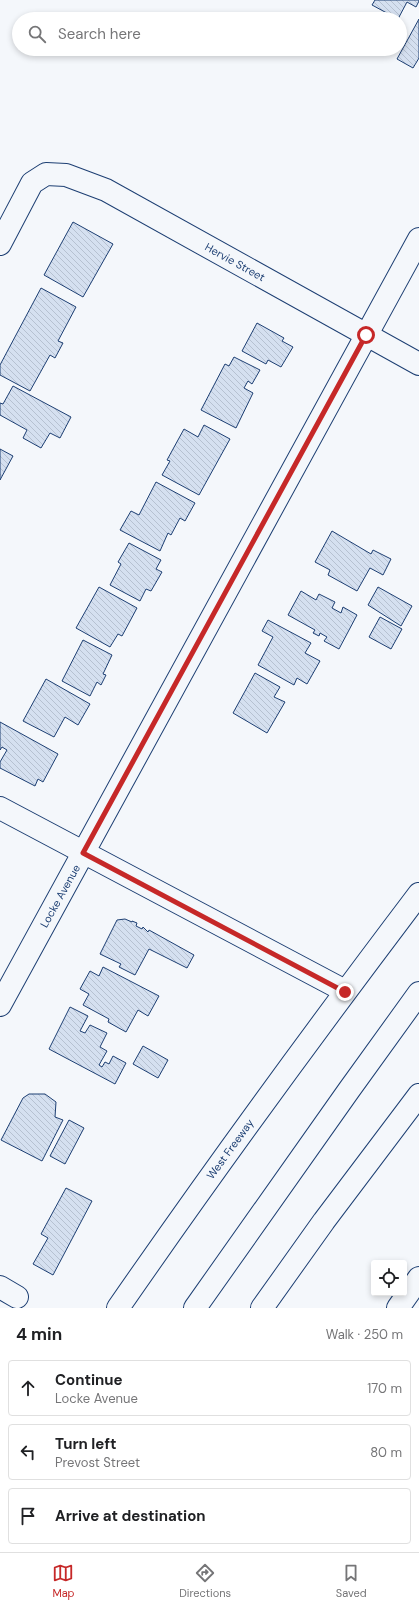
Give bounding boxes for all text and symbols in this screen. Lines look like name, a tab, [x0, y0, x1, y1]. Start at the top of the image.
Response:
search box	[12, 12, 407, 56]
icon: search	[26, 23, 48, 45]
text: Search here	[58, 24, 141, 44]
street label: Hervie Street	[202, 240, 268, 284]
route start	[357, 326, 375, 344]
street label: Locke Avenue	[37, 862, 83, 930]
route end	[336, 983, 354, 1001]
street label: West Freeway	[203, 1116, 257, 1182]
map controls	[371, 1260, 407, 1296]
button: locate	[371, 1260, 407, 1296]
text: 4 min	[16, 1323, 62, 1345]
text: Walk · 250 m	[326, 1326, 403, 1343]
text: Continue	[55, 1370, 123, 1390]
icon: ahead	[17, 1377, 39, 1399]
text: 170 m	[367, 1380, 402, 1397]
text: Locke Avenue	[55, 1390, 138, 1407]
text: Turn left	[55, 1434, 116, 1454]
icon: left	[17, 1441, 39, 1463]
text: 80 m	[370, 1444, 402, 1461]
text: Prevost Street	[55, 1454, 140, 1471]
icon: arrive	[17, 1505, 39, 1527]
text: Arrive at destination	[55, 1506, 206, 1526]
tab: Map	[52, 1562, 75, 1600]
tab: Directions	[179, 1562, 231, 1600]
tab: Saved	[336, 1562, 367, 1600]

